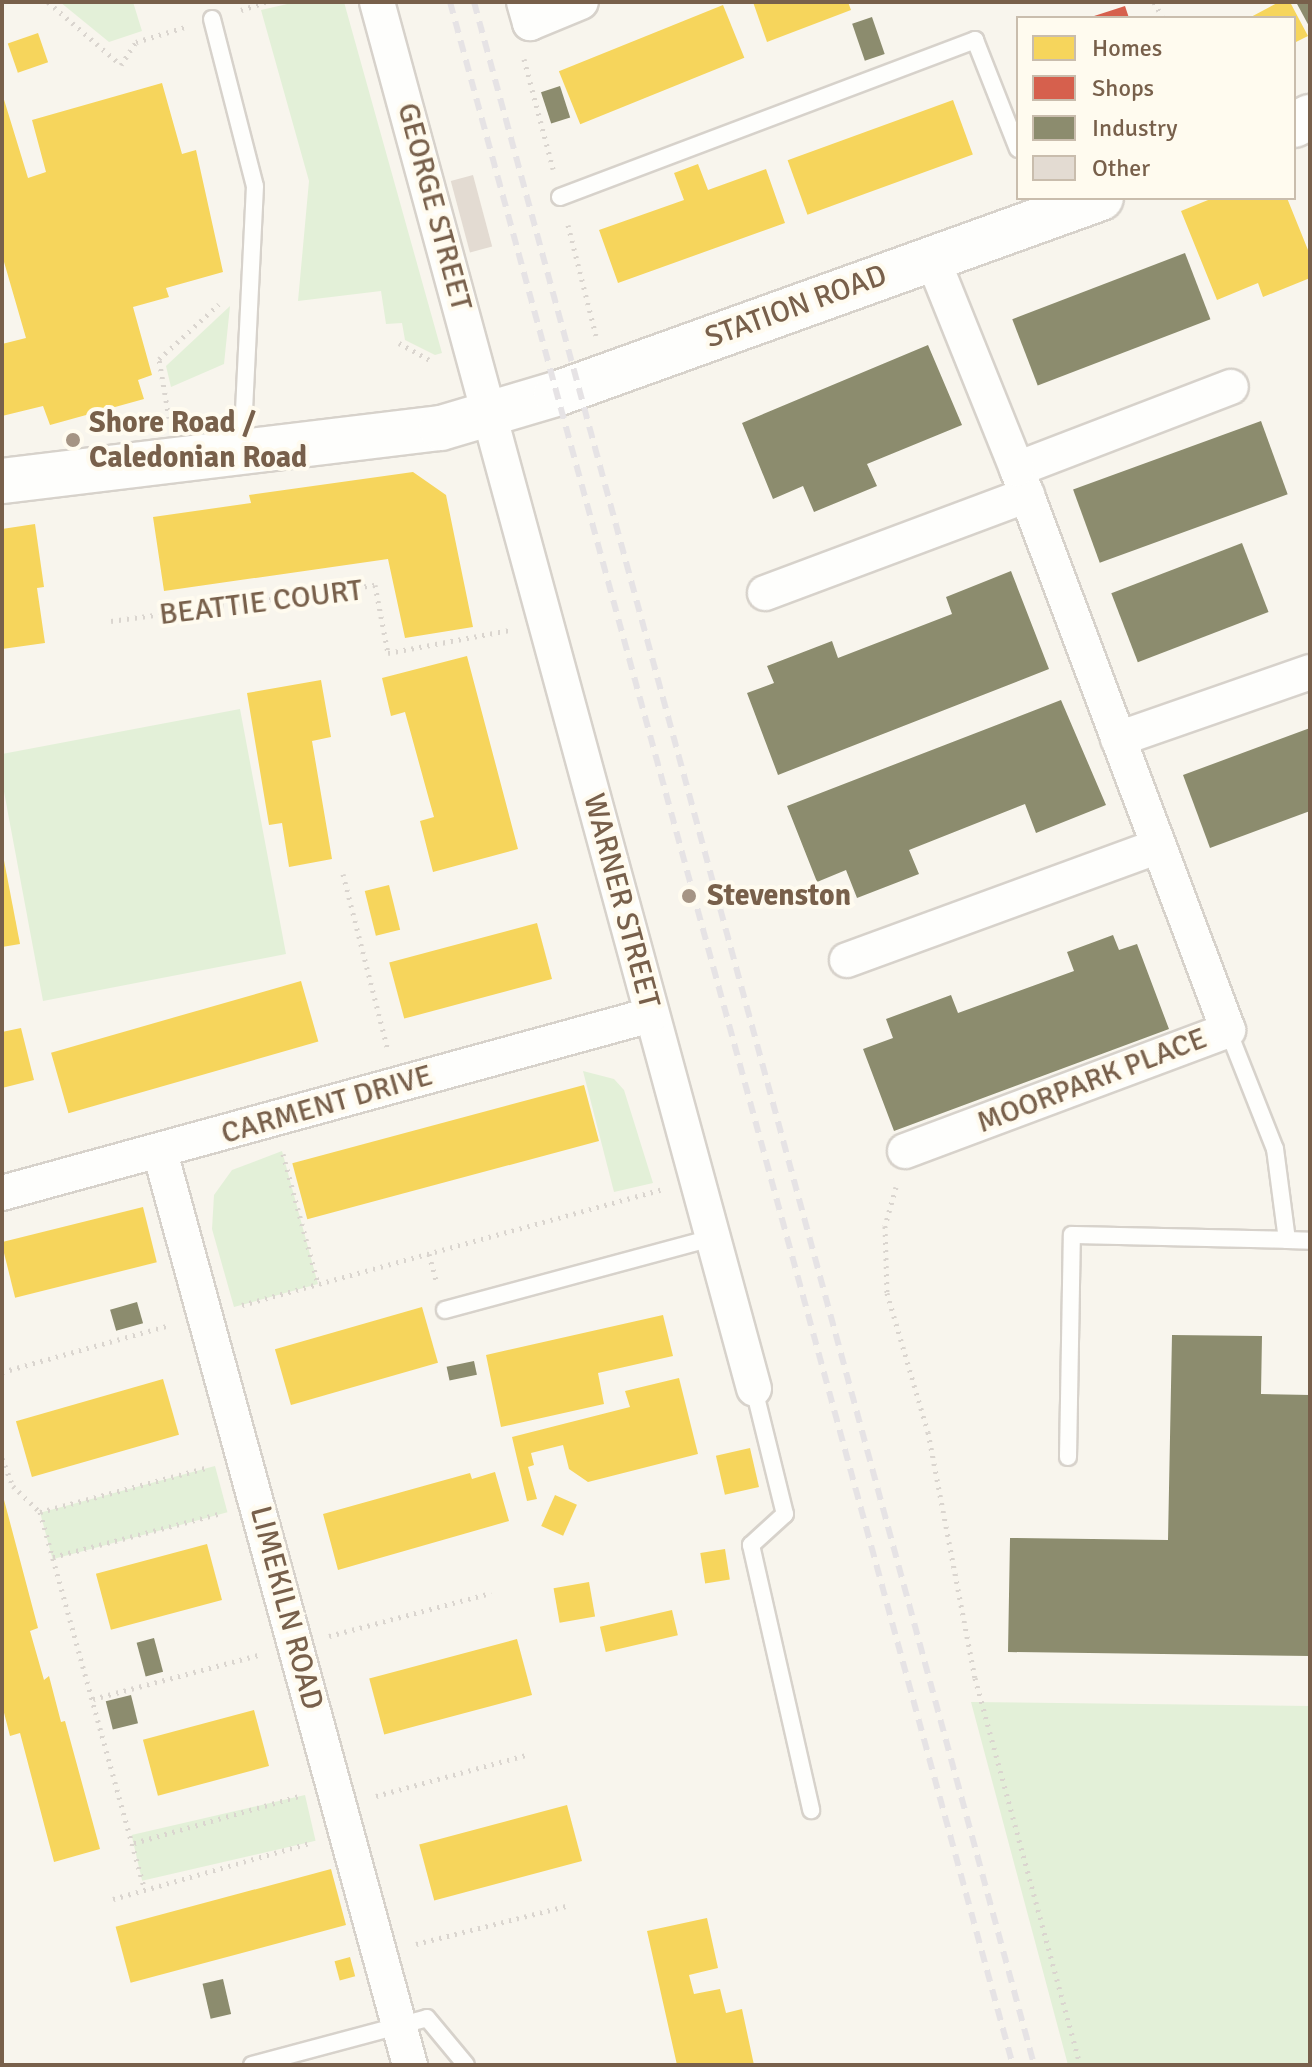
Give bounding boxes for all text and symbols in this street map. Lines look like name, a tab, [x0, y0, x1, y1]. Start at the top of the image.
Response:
legend	[1016, 16, 1296, 200]
text: Homes	[1092, 33, 1162, 63]
text: Shops	[1092, 73, 1154, 103]
street label: GEORGE STREET	[389, 99, 479, 315]
text: Industry	[1092, 113, 1178, 143]
text: Other	[1092, 153, 1150, 183]
street label: STATION ROAD	[700, 258, 892, 356]
place label: Shore Road / Caledonian Road	[89, 405, 307, 476]
marker: Shore Road / Caledonian Road	[64, 431, 82, 449]
street label: BEATTIE COURT	[157, 573, 365, 633]
street label: WARNER STREET	[575, 790, 667, 1012]
place label: Stevenston	[707, 878, 851, 914]
marker: Stevenston	[678, 885, 700, 907]
street label: MOORPARK PLACE	[972, 1021, 1212, 1141]
street label: CARMENT DRIVE	[217, 1058, 437, 1152]
street label: LIMEKILN ROAD	[242, 1502, 330, 1714]

